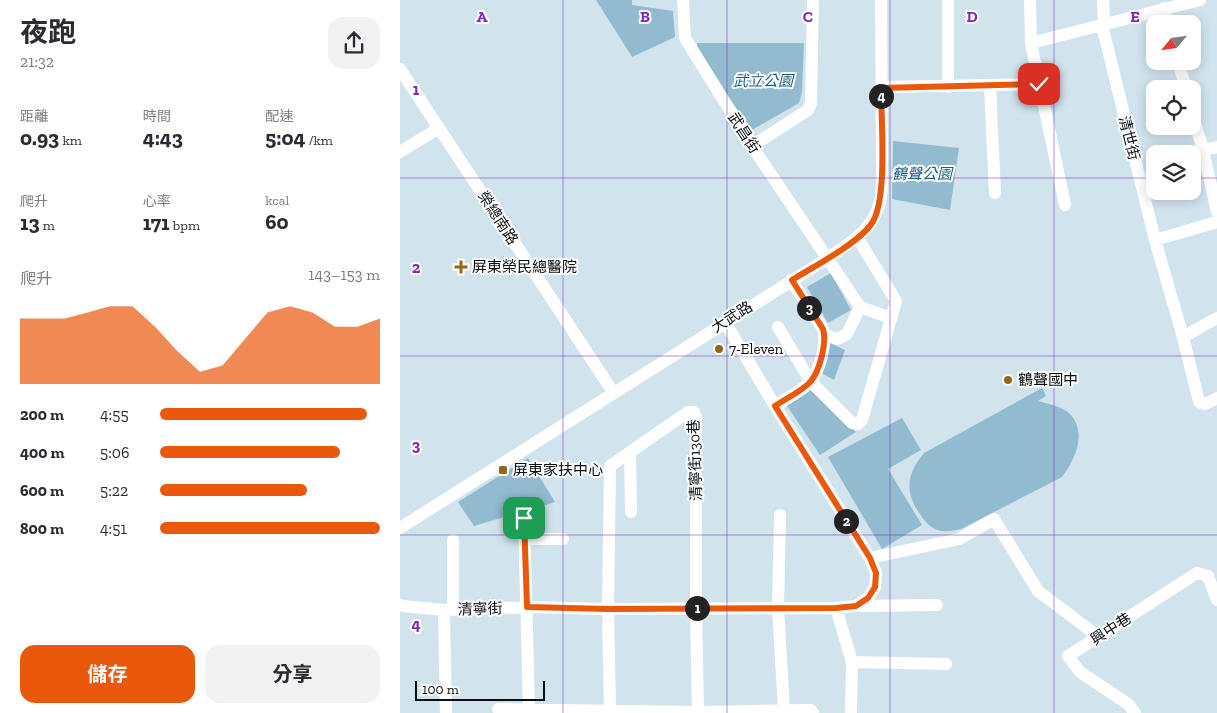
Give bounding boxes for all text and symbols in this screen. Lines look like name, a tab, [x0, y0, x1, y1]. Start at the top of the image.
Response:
text: A	[477, 7, 488, 26]
text: B	[640, 7, 650, 26]
text: C	[803, 7, 813, 26]
text: D	[966, 7, 978, 26]
text: E	[1130, 7, 1140, 26]
north arrow	[1146, 15, 1201, 70]
map controls	[1146, 15, 1201, 200]
text: 夜跑	[20, 16, 76, 49]
button: share	[328, 17, 380, 69]
text: 21:32	[20, 52, 54, 71]
pin	[1018, 63, 1060, 105]
icon: check	[1025, 70, 1053, 98]
park label: 武立公園	[733, 72, 795, 90]
text: 1	[413, 80, 420, 99]
button: locate	[1146, 80, 1201, 135]
pin: 4	[868, 84, 894, 108]
text: 4	[878, 88, 885, 105]
text: 距離	[20, 108, 48, 125]
text: 時間	[143, 108, 171, 125]
text: 配速	[265, 108, 293, 125]
street label: 武昌街	[724, 109, 764, 157]
street label: 清世街	[1115, 114, 1143, 162]
text: 0.93	[20, 125, 59, 150]
text: 4:43	[143, 125, 183, 150]
text: 5:04	[265, 125, 306, 150]
text: km	[59, 132, 82, 149]
text: /km	[306, 132, 333, 149]
button: layers	[1146, 145, 1201, 200]
park label: 鶴聲公園	[892, 165, 954, 183]
street label: 榮總南路	[474, 188, 522, 248]
text: kcal	[265, 192, 289, 209]
text: 爬升	[20, 193, 48, 210]
text: 心率	[143, 193, 171, 210]
text: 60	[265, 209, 289, 234]
text: 13	[20, 210, 40, 235]
text: 171	[143, 210, 170, 235]
text: m	[40, 217, 55, 234]
text: bpm	[170, 217, 200, 234]
text: 2	[412, 258, 421, 277]
place label: 屏東榮民總醫院	[472, 258, 577, 276]
marker: 屏東榮民總醫院	[454, 260, 468, 274]
text: 143–153 m	[308, 265, 380, 284]
text: 爬升	[20, 269, 52, 288]
pin: 3	[796, 296, 822, 320]
street label: 大武路	[708, 297, 756, 337]
text: 3	[806, 300, 813, 317]
place label: 7-Eleven	[729, 340, 784, 358]
marker: 7-Eleven	[713, 343, 725, 355]
place label: 鶴聲國中	[1018, 371, 1078, 389]
marker: 鶴聲國中	[1002, 374, 1014, 386]
text: 200 m	[20, 405, 64, 424]
text: 4:55	[100, 405, 129, 424]
street label: 清寧街130巷	[685, 419, 705, 501]
text: 3	[412, 436, 421, 455]
text: 400 m	[20, 443, 65, 462]
text: 5:06	[100, 443, 130, 462]
place label: 屏東家扶中心	[513, 461, 603, 479]
marker: 屏東家扶中心	[497, 464, 509, 476]
text: 600 m	[20, 481, 64, 500]
text: 5:22	[100, 481, 128, 500]
pin	[503, 497, 545, 539]
icon: arrive	[510, 504, 538, 532]
pin: 2	[834, 508, 858, 534]
text: 2	[843, 513, 850, 530]
text: 800 m	[20, 519, 64, 538]
text: 4:51	[100, 519, 127, 538]
pin: 1	[684, 596, 710, 620]
street label: 清寧街	[457, 599, 503, 619]
text: 1	[695, 600, 700, 617]
street label: 興中巷	[1087, 609, 1135, 649]
text: 4	[411, 615, 421, 634]
button: 儲存	[20, 645, 195, 703]
button: 分享	[205, 645, 380, 703]
scale bar	[415, 678, 545, 701]
text: 100 m	[422, 681, 459, 698]

